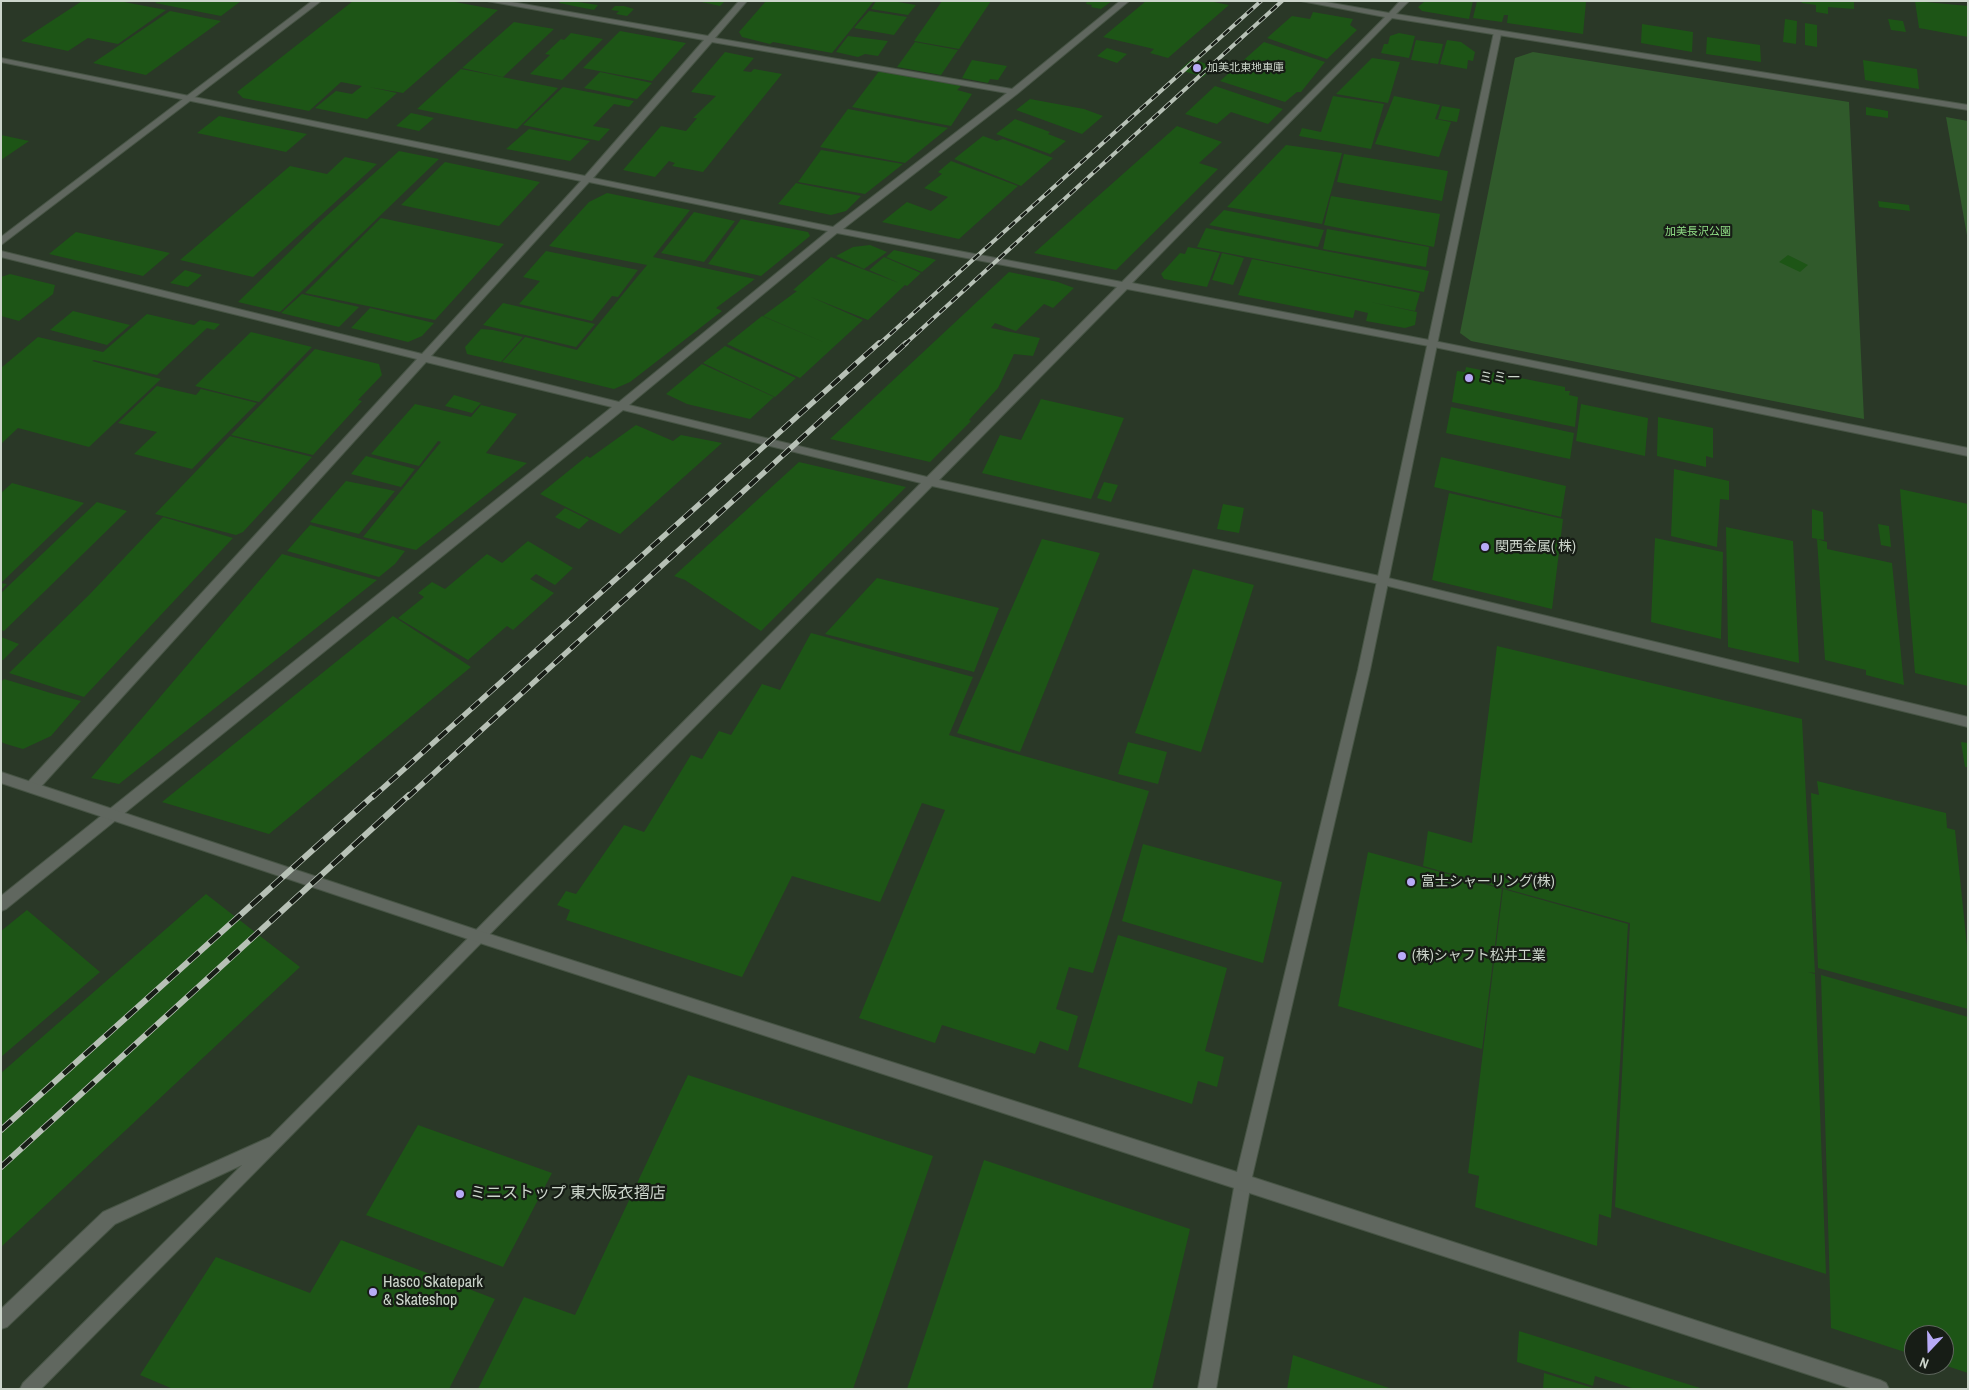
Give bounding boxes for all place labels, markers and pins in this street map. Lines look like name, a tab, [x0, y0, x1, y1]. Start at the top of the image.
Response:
place label: 加美北東地車庫	[1207, 61, 1284, 75]
marker: 加美北東地車庫	[1191, 62, 1203, 74]
place label: ミミー	[1479, 370, 1521, 386]
marker: ミミー	[1463, 372, 1475, 384]
place label: 関西金属( 株)	[1495, 539, 1576, 555]
marker: 関西金属( 株)	[1479, 541, 1491, 553]
place label: 富士シャーリング(株)	[1421, 874, 1555, 890]
marker: 富士シャーリング(株)	[1405, 876, 1417, 888]
place label: (株)シャフト松井工業	[1412, 948, 1546, 964]
marker: (株)シャフト松井工業	[1396, 950, 1408, 962]
place label: ミニストップ 東大阪衣摺店	[470, 1184, 666, 1204]
marker: ミニストップ 東大阪衣摺店	[454, 1188, 466, 1200]
place label: Hasco Skatepark & Skateshop	[383, 1273, 483, 1311]
marker: Hasco Skatepark & Skateshop	[367, 1286, 379, 1298]

